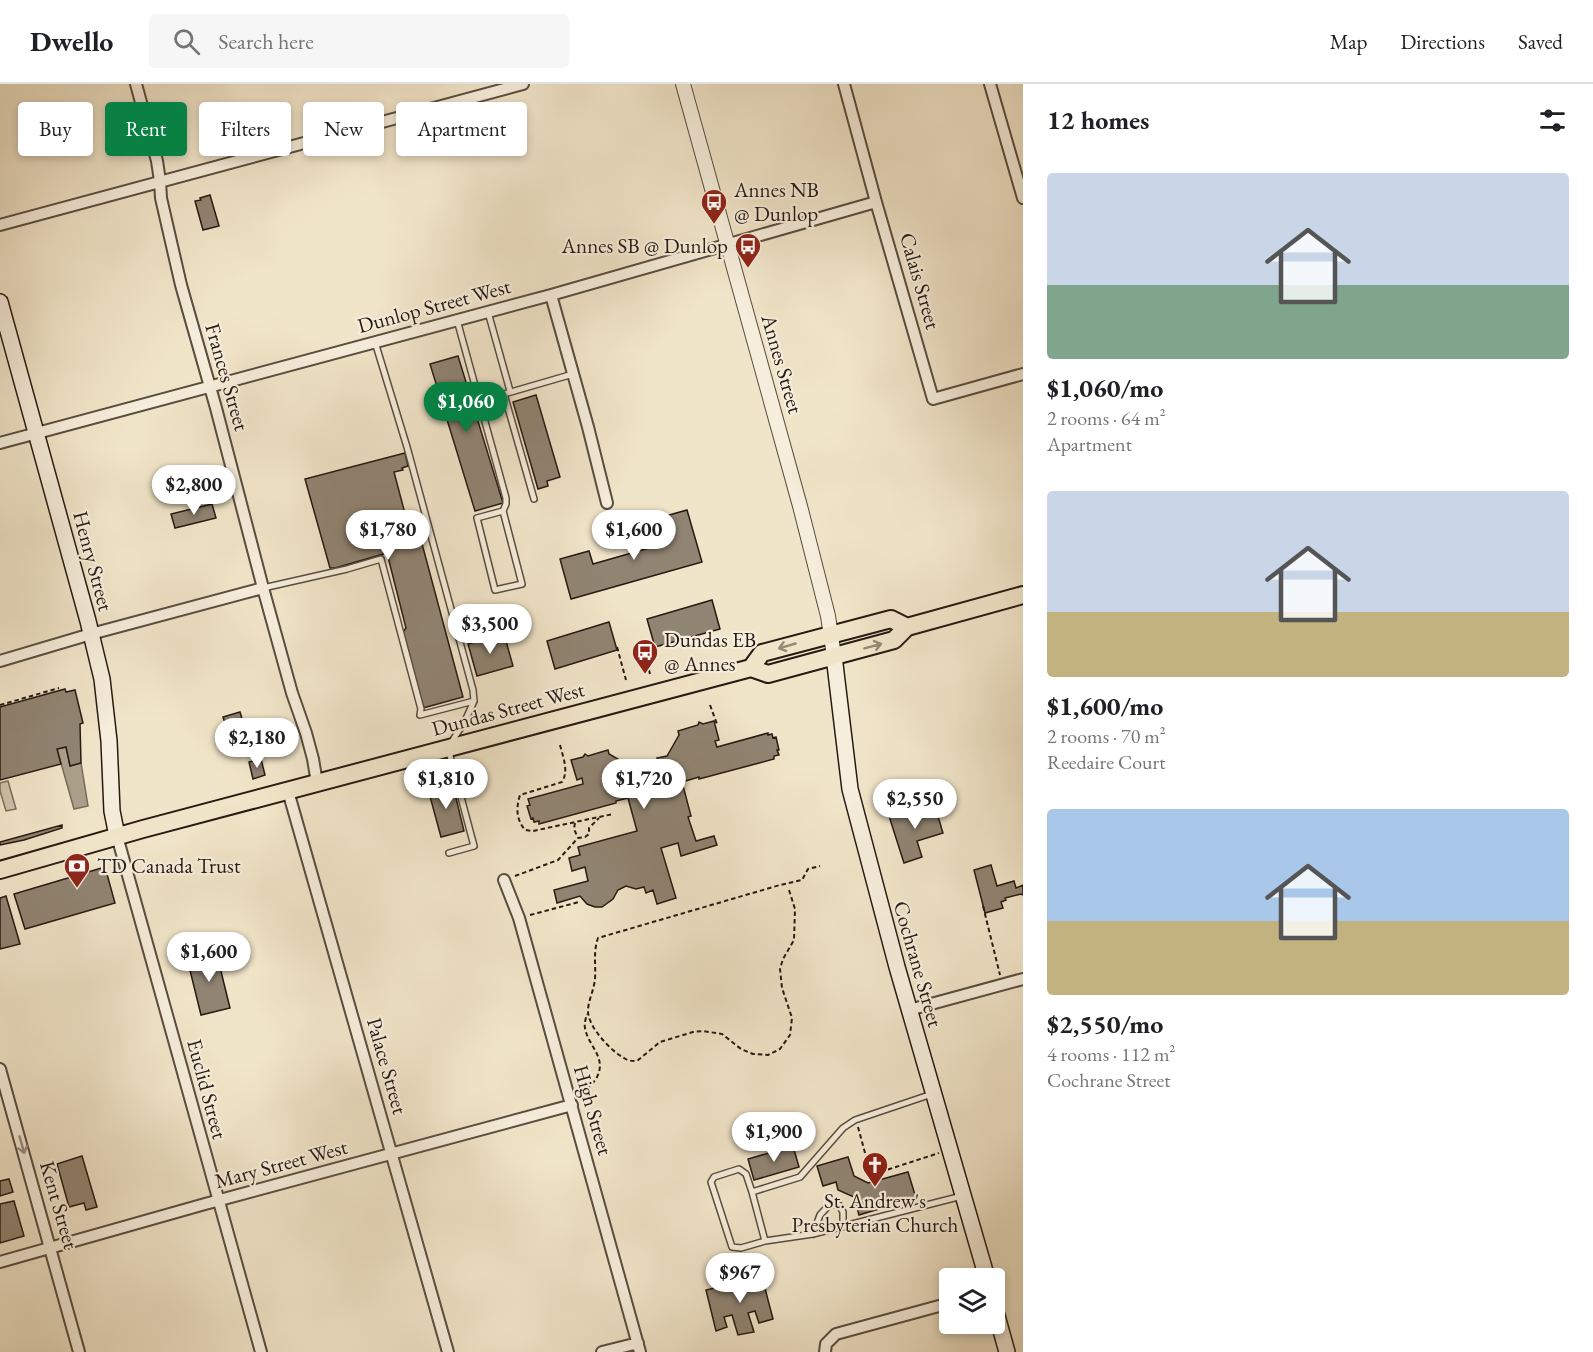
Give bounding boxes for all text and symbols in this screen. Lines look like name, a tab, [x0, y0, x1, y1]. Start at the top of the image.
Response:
search box	[149, 14, 569, 68]
text: Dwello	[30, 23, 113, 59]
icon: search	[170, 25, 203, 58]
text: Search here	[218, 27, 314, 56]
text: Map	[1330, 28, 1367, 55]
text: Directions	[1400, 28, 1485, 55]
text: Saved	[1518, 28, 1563, 55]
chip: Buy	[18, 102, 93, 156]
chip: Rent	[105, 102, 187, 156]
chip: Filters	[199, 102, 291, 156]
chip: New	[303, 102, 384, 156]
chip: Apartment	[396, 102, 527, 156]
text: 12 homes	[1047, 103, 1149, 137]
icon: filters	[1536, 104, 1569, 137]
place label: Annes NB @ Dunlop	[733, 176, 819, 227]
bus stop icon: Annes NB @ Dunlop	[699, 187, 729, 225]
icon: home	[1254, 212, 1362, 320]
street label: Calais Street	[894, 230, 947, 333]
bus stop icon: Annes SB @ Dunlop	[733, 231, 763, 269]
place label: Annes SB @ Dunlop	[561, 232, 728, 259]
street label: Dunlop Street West	[354, 272, 514, 339]
street label: Annes Street	[755, 310, 810, 417]
street label: Frances Street	[199, 320, 256, 434]
text: $1,060/mo	[1047, 371, 1163, 405]
pin: $1,060	[417, 382, 515, 433]
text: $1,060	[438, 388, 494, 414]
text: 2 rooms · 64 m²	[1047, 405, 1166, 431]
text: Apartment	[1047, 431, 1132, 457]
pin: $2,800	[145, 465, 243, 516]
text: $2,800	[166, 471, 222, 497]
street label: Henry Street	[67, 508, 120, 614]
pin: $1,780	[339, 510, 437, 561]
pin: $1,600	[585, 510, 683, 561]
text: $1,780	[360, 516, 416, 542]
text: $1,600	[606, 516, 662, 542]
icon: home	[1254, 530, 1362, 638]
pin: $3,500	[441, 604, 539, 655]
text: $3,500	[462, 610, 518, 636]
place label: Dundas EB @ Annes	[664, 626, 756, 677]
bus stop icon: Dundas EB @ Annes	[630, 637, 660, 675]
one-way arrow	[863, 639, 882, 651]
one-way arrow	[778, 641, 797, 652]
street label: Dundas Street West	[429, 675, 588, 742]
text: $1,600/mo	[1047, 689, 1163, 723]
pin: $2,180	[208, 718, 306, 769]
text: 2 rooms · 70 m²	[1047, 723, 1166, 749]
text: $2,180	[229, 724, 285, 750]
text: Reedaire Court	[1047, 749, 1166, 775]
pin: $1,810	[397, 759, 495, 810]
pin: $1,720	[595, 759, 693, 810]
text: $1,810	[418, 765, 474, 791]
text: $1,720	[616, 765, 672, 791]
pin: $2,550	[866, 779, 964, 830]
text: $2,550	[887, 785, 943, 811]
icon: home	[1254, 848, 1362, 956]
bank icon: TD Canada Trust	[62, 851, 92, 889]
place label: TD Canada Trust	[97, 852, 241, 879]
street label: Cochrane Street	[888, 898, 949, 1030]
pin: $1,600	[160, 932, 258, 983]
text: $1,600	[181, 938, 237, 964]
text: $2,550/mo	[1047, 1007, 1163, 1041]
street label: Palace Street	[361, 1015, 414, 1118]
street label: Euclid Street	[181, 1036, 234, 1142]
text: 4 rooms · 112 m²	[1047, 1041, 1175, 1067]
street label: High Street	[568, 1062, 619, 1158]
text: Cochrane Street	[1047, 1067, 1171, 1093]
pin: $1,900	[725, 1112, 823, 1163]
text: $1,900	[746, 1118, 802, 1144]
street label: Mary Street West	[212, 1133, 351, 1194]
one-way arrow	[16, 1135, 28, 1154]
church icon: St. Andrew's Presbyterian Church	[860, 1150, 890, 1188]
street label: Kent Street	[34, 1158, 85, 1252]
place label: St. Andrew's Presbyterian Church	[792, 1187, 959, 1238]
pin: $967	[704, 1253, 776, 1304]
text: $967	[720, 1259, 760, 1285]
map controls	[939, 1268, 1005, 1334]
button: layers	[939, 1268, 1005, 1334]

